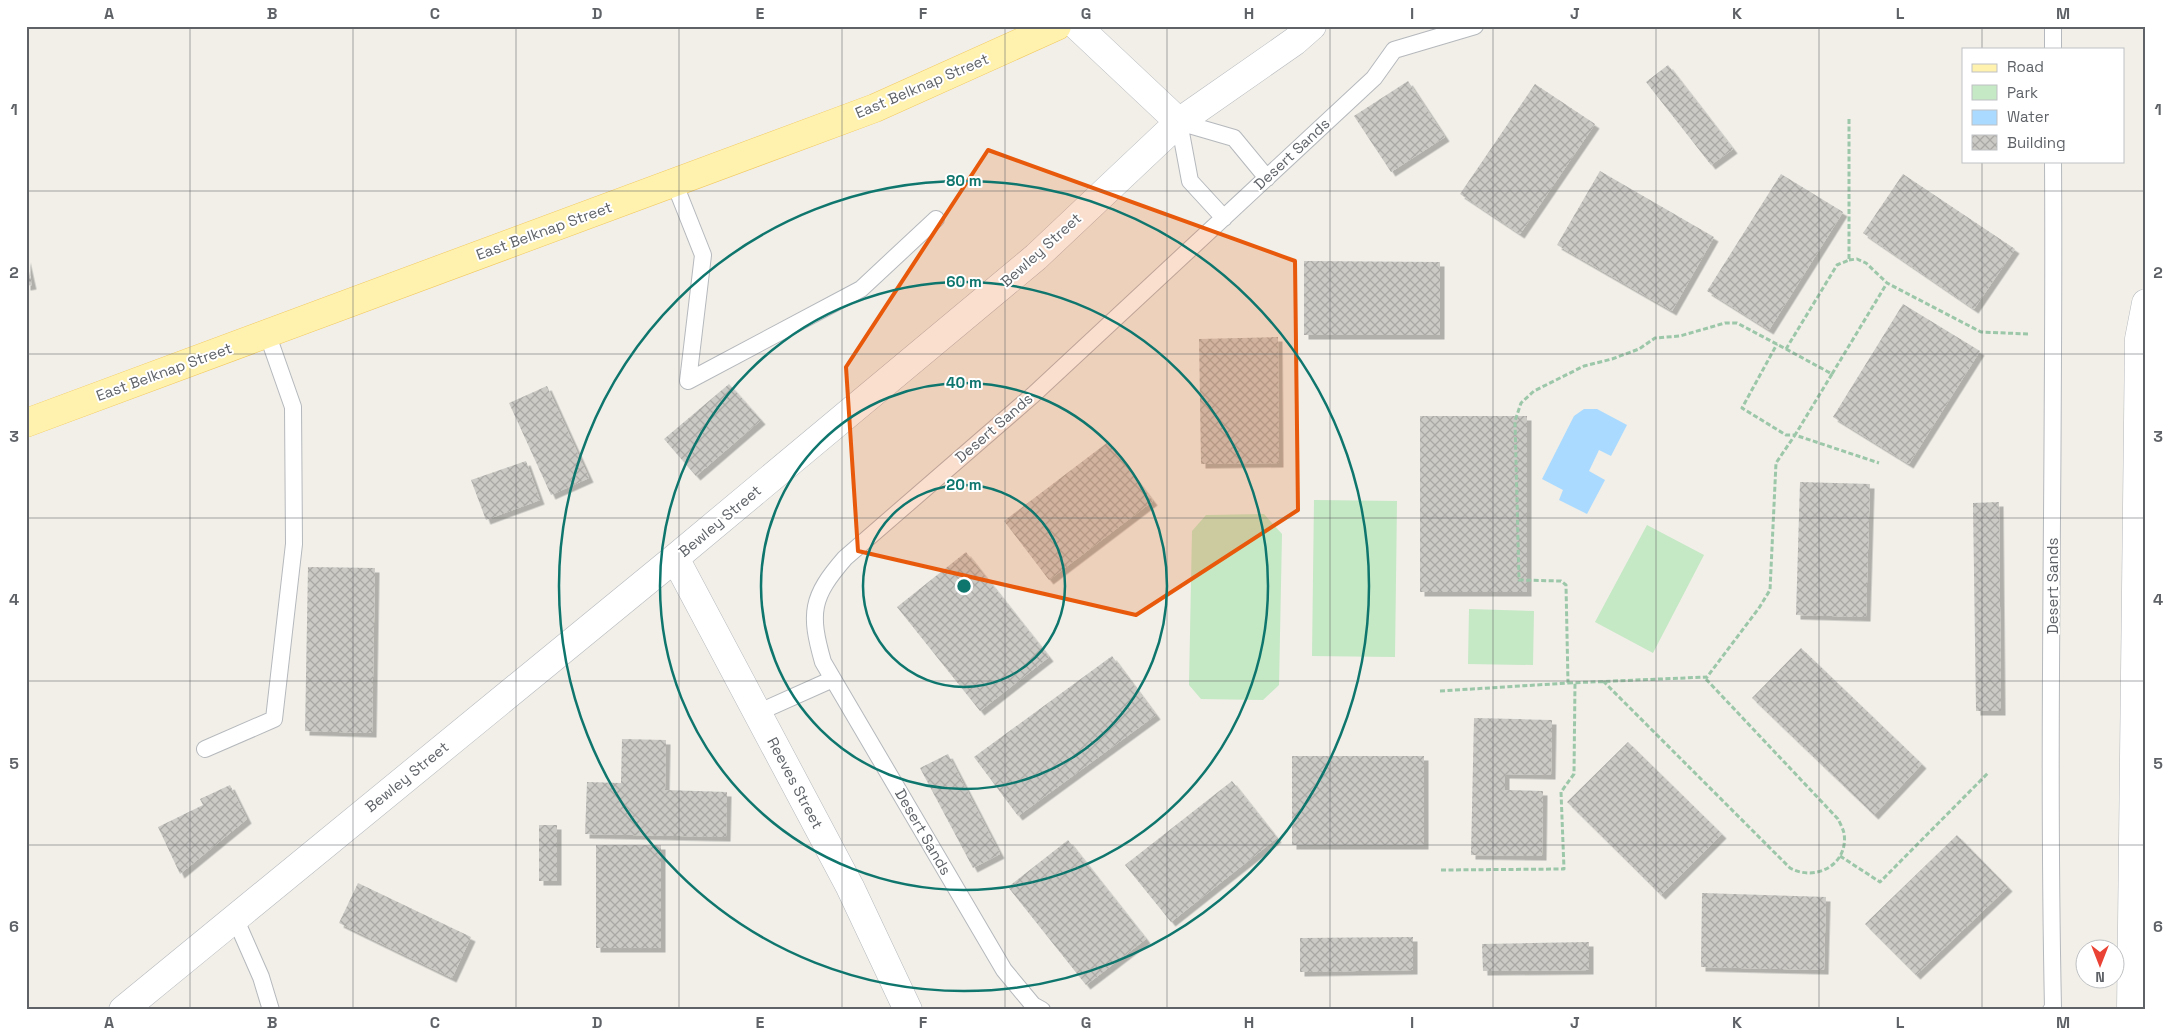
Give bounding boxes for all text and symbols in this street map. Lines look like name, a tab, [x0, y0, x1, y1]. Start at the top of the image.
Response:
text: A	[104, 3, 114, 24]
text: B	[267, 3, 277, 24]
text: C	[430, 3, 440, 24]
text: D	[592, 3, 602, 24]
text: E	[756, 3, 765, 24]
text: F	[919, 3, 928, 24]
text: G	[1081, 3, 1091, 24]
text: H	[1244, 3, 1254, 24]
text: I	[1410, 3, 1414, 24]
text: J	[1570, 3, 1580, 24]
text: K	[1732, 3, 1742, 24]
text: L	[1896, 3, 1905, 24]
text: M	[2056, 3, 2070, 24]
legend	[1962, 48, 2124, 162]
street label: East Belknap Street	[852, 49, 992, 122]
text: Road	[2007, 57, 2044, 76]
text: Park	[2007, 83, 2038, 102]
text: 1	[10, 99, 18, 120]
text: 1	[2154, 99, 2162, 120]
text: Water	[2007, 107, 2050, 126]
street label: Desert Sands	[1250, 114, 1334, 194]
text: Building	[2007, 133, 2066, 152]
text: 80 m	[946, 171, 982, 190]
street label: East Belknap Street	[473, 197, 614, 264]
street label: Bewley Street	[996, 208, 1085, 291]
text: 2	[9, 262, 19, 283]
text: 2	[2153, 262, 2163, 283]
text: 60 m	[946, 272, 982, 291]
street label: East Belknap Street	[93, 338, 234, 405]
text: 40 m	[946, 373, 982, 392]
street label: Desert Sands	[951, 389, 1036, 466]
text: 3	[9, 426, 19, 447]
text: 3	[2153, 426, 2163, 447]
text: 20 m	[946, 475, 982, 494]
street label: Bewley Street	[674, 480, 765, 561]
street label: Desert Sands	[2043, 538, 2062, 634]
centre of rings	[955, 577, 973, 595]
text: 4	[9, 589, 19, 610]
text: 4	[2153, 589, 2163, 610]
street label: Reeves Street	[763, 734, 828, 832]
street label: Bewley Street	[361, 737, 452, 816]
text: 5	[9, 753, 19, 774]
text: 5	[2153, 753, 2163, 774]
street label: Desert Sands	[891, 785, 956, 878]
text: 6	[9, 916, 19, 937]
text: 6	[2153, 916, 2163, 937]
north arrow	[2074, 938, 2124, 988]
text: N	[2095, 968, 2105, 986]
text: A	[104, 1012, 114, 1033]
text: B	[267, 1012, 277, 1033]
text: C	[430, 1012, 440, 1033]
text: D	[592, 1012, 602, 1033]
text: E	[756, 1012, 765, 1033]
text: F	[919, 1012, 928, 1033]
text: G	[1081, 1012, 1091, 1033]
text: H	[1244, 1012, 1254, 1033]
text: I	[1410, 1012, 1414, 1033]
text: J	[1570, 1012, 1580, 1033]
text: K	[1732, 1012, 1742, 1033]
text: L	[1896, 1012, 1905, 1033]
text: M	[2056, 1012, 2070, 1033]

